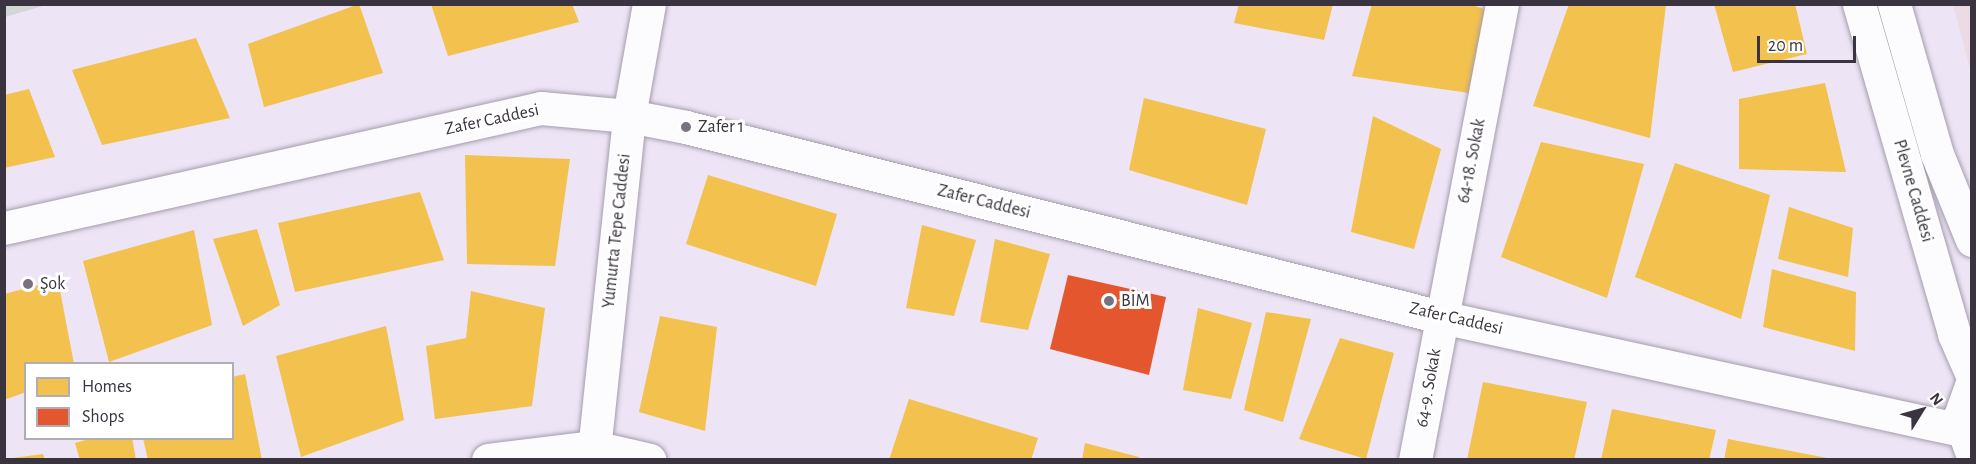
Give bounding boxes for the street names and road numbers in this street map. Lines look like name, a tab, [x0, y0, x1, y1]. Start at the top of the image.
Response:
street label: Zafer Caddesi	[443, 100, 541, 140]
street label: 64-18. Sokak	[1453, 117, 1491, 205]
street label: Plevne Caddesi	[1888, 137, 1938, 245]
street label: Yumurta Tepe Caddesi	[598, 153, 636, 309]
street label: Zafer Caddesi	[935, 180, 1033, 224]
street label: Zafer Caddesi	[1407, 298, 1505, 340]
street label: 64-9. Sokak	[1411, 347, 1447, 429]

